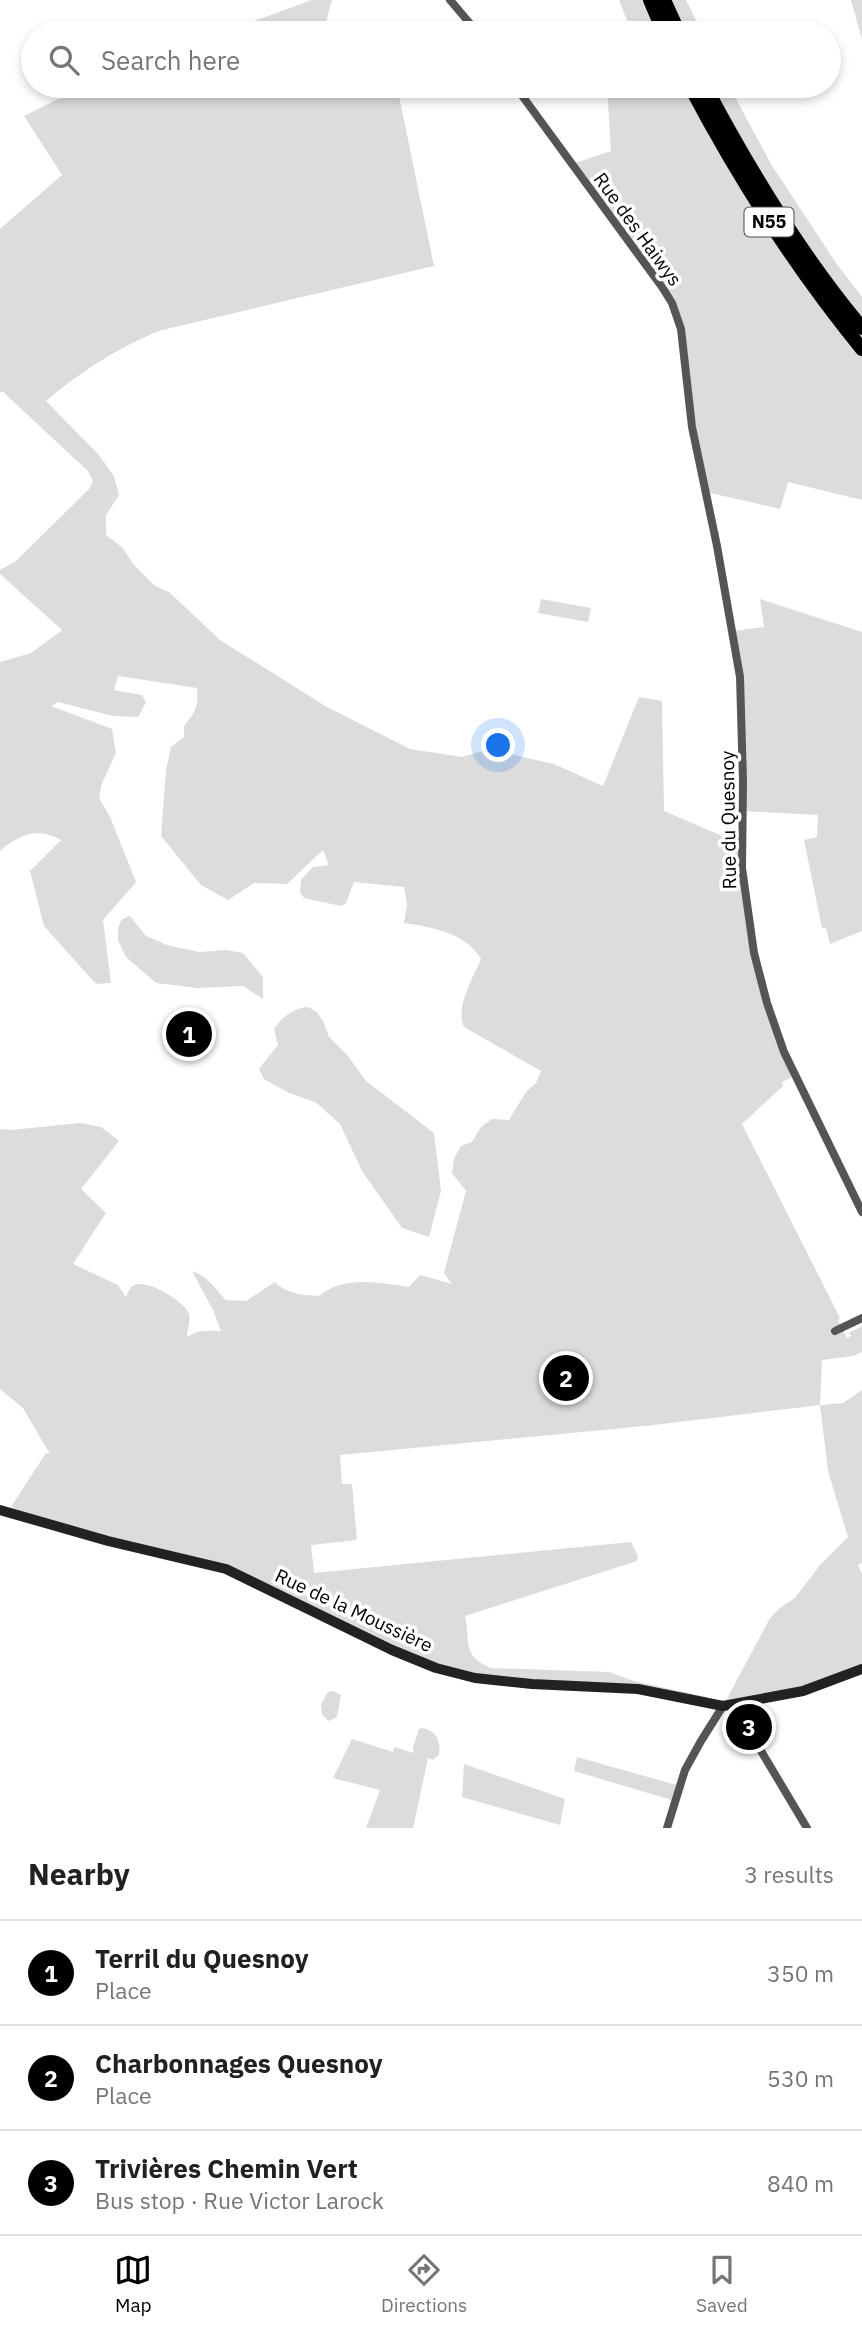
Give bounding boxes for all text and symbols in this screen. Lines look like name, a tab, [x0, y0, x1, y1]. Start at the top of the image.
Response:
search box	[21, 21, 841, 98]
icon: search	[45, 41, 83, 79]
text: Search here	[101, 43, 240, 77]
street label: Rue des Haiwys	[589, 167, 687, 291]
road number: N55	[744, 208, 794, 236]
your location	[481, 728, 515, 762]
street label: Rue du Quesnoy	[715, 750, 741, 890]
pin: 1	[166, 1008, 212, 1060]
pin: 2	[543, 1352, 589, 1404]
street label: Rue de la Moussière	[271, 1563, 437, 1657]
pin: 3	[726, 1701, 772, 1753]
text: Nearby	[28, 1854, 130, 1893]
text: 3 results	[744, 1859, 834, 1889]
text: Terril du Quesnoy	[95, 1941, 309, 1975]
text: 1	[44, 1958, 58, 1988]
text: 350 m	[767, 1958, 834, 1988]
text: Place	[95, 1975, 152, 2005]
text: Charbonnages Quesnoy	[95, 2046, 383, 2080]
text: 2	[44, 2063, 58, 2093]
text: 530 m	[767, 2063, 834, 2093]
text: Place	[95, 2080, 152, 2110]
text: Trivières Chemin Vert	[95, 2151, 358, 2185]
text: 3	[44, 2168, 58, 2198]
text: 840 m	[767, 2168, 834, 2198]
text: Bus stop · Rue Victor Larock	[95, 2185, 384, 2215]
tab: Map	[114, 2251, 152, 2317]
tab: Directions	[381, 2251, 467, 2317]
tab: Saved	[696, 2251, 748, 2317]

